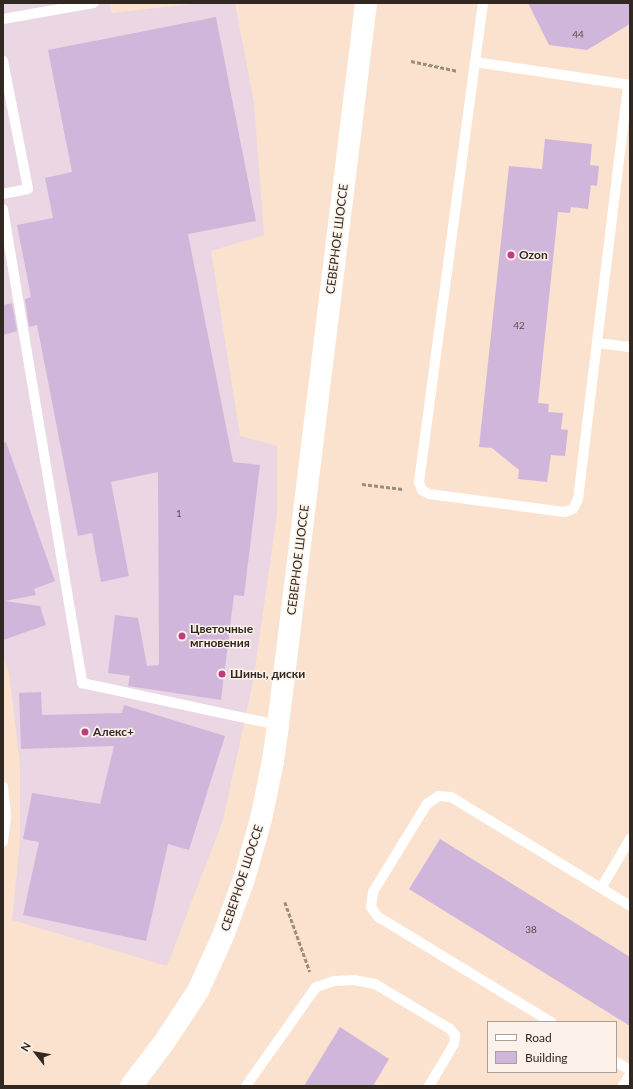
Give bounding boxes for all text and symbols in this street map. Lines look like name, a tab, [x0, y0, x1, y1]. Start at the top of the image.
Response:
house number: 44	[572, 29, 584, 41]
street label: СЕВЕРНОЕ ШОССЕ	[323, 183, 351, 295]
place label: Ozon	[519, 248, 548, 262]
marker: Ozon	[506, 250, 516, 260]
house number: 42	[513, 320, 525, 332]
street label: СЕВЕРНОЕ ШОССЕ	[284, 504, 312, 616]
house number: 1	[176, 508, 182, 520]
place label: Цветочные мгновения	[190, 622, 253, 650]
marker: Цветочные мгновения	[177, 631, 187, 641]
place label: Шины, диски	[230, 667, 305, 681]
marker: Шины, диски	[217, 669, 227, 679]
place label: Алекс+	[93, 725, 134, 739]
marker: Алекс+	[80, 727, 90, 737]
street label: СЕВЕРНОЕ ШОССЕ	[218, 823, 266, 933]
house number: 38	[525, 924, 537, 936]
legend	[487, 1021, 617, 1073]
text: Road	[525, 1030, 552, 1045]
north arrow	[16, 1033, 56, 1073]
text: N	[18, 1040, 33, 1054]
text: Building	[525, 1050, 568, 1065]

